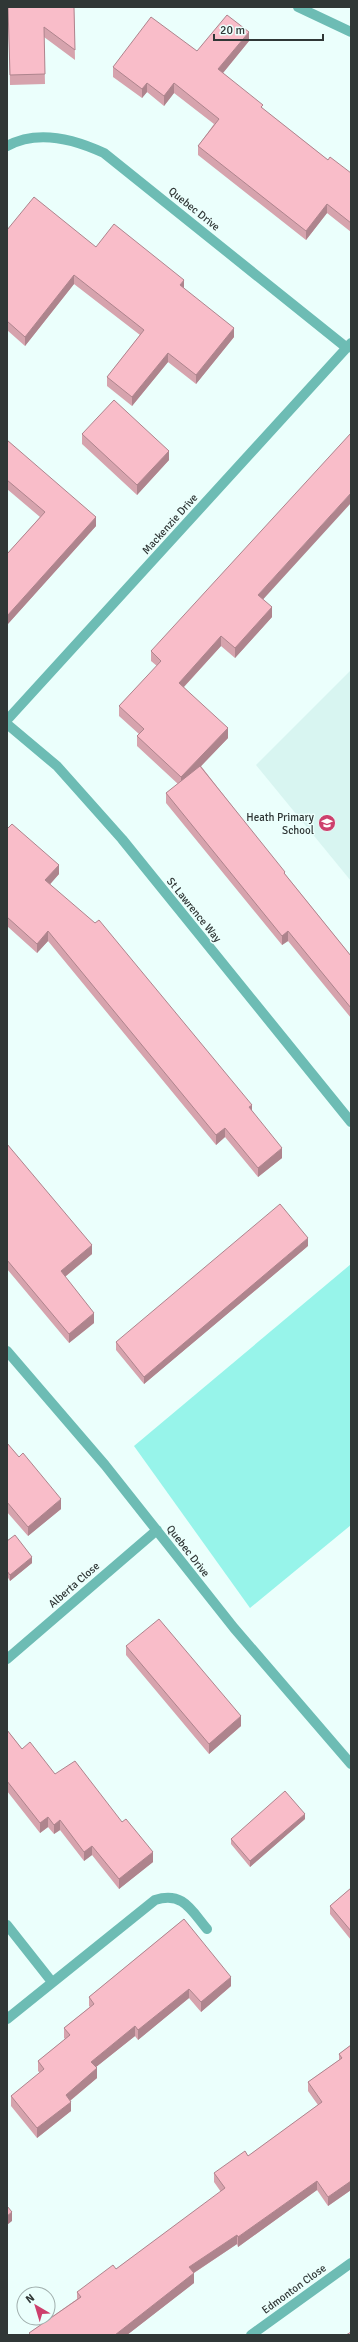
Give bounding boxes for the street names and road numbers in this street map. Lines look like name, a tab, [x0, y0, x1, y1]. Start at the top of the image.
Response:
street label: Quebec Drive	[166, 184, 222, 234]
street label: Mackenzie Drive	[139, 491, 201, 557]
street label: St Lawrence Way	[164, 875, 225, 946]
street label: Quebec Drive	[164, 1522, 212, 1580]
street label: Alberta Close	[46, 1559, 102, 1611]
street label: Edmonton Close	[259, 2261, 329, 2317]

